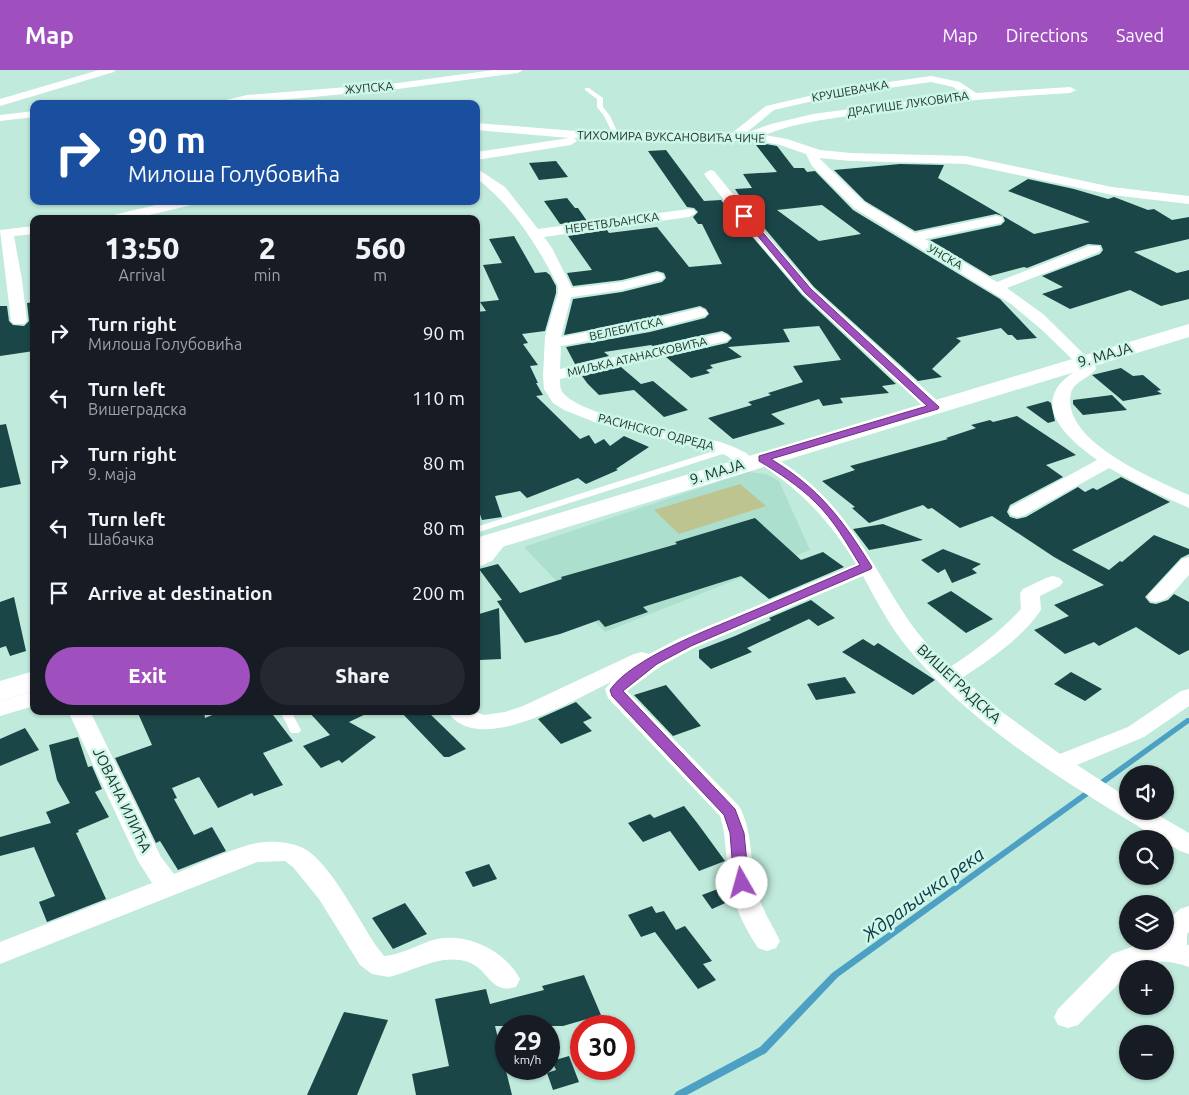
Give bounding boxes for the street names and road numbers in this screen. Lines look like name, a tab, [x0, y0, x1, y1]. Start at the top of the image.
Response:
street label: КРУШЕВАЧКА	[811, 77, 889, 104]
street label: ЖУПСКА	[344, 79, 394, 96]
street label: ДРАГИШЕ ЛУКОВИЋА	[846, 89, 970, 118]
street label: ТИХОМИРА ВУКСАНОВИЋА ЧИЧЕ	[577, 128, 765, 145]
street label: НЕРЕТВЉАНСКА	[564, 209, 660, 236]
street label: УНСКА	[926, 241, 965, 272]
street label: ВЕЛЕБИТСКА	[588, 314, 664, 343]
street label: МИЉКА АТАНАСКОВИЋА	[566, 334, 708, 379]
street label: 9. МАЈА	[1076, 339, 1134, 370]
street label: РАСИНСКОГ ОДРЕДА	[597, 411, 716, 452]
street label: 9. МАЈА	[688, 455, 746, 488]
street label: ВИШЕГРАДСКА	[914, 641, 1005, 727]
street label: ЈОВАНА ИЛИЋА	[90, 745, 155, 855]

